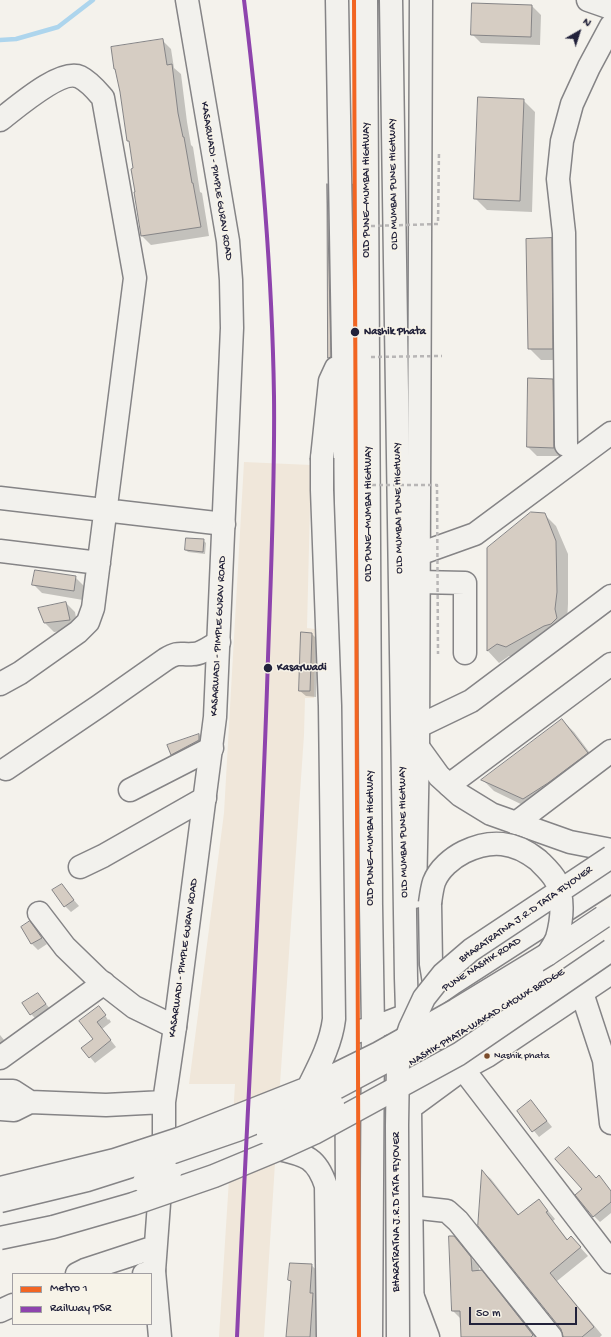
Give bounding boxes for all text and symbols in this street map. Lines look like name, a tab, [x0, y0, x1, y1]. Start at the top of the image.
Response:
north arrow	[559, 12, 599, 52]
text: N	[580, 16, 593, 30]
street label: KASARWADI - PIMPLE GURAV ROAD	[197, 101, 235, 261]
street label: OLD MUMBAI PUNE HIGHWAY	[386, 118, 402, 250]
street label: OLD PUNE–MUMBAI HIGHWAY	[360, 122, 374, 258]
place label: Nashik Phata	[364, 325, 426, 339]
marker: Nashik Phata	[349, 326, 361, 338]
street label: OLD MUMBAI PUNE HIGHWAY	[391, 442, 407, 574]
street label: OLD PUNE–MUMBAI HIGHWAY	[362, 446, 376, 582]
street label: KASARWADI - PIMPLE GURAV ROAD	[208, 556, 230, 716]
place label: Kasarwadi	[277, 661, 327, 675]
marker: Kasarwadi	[262, 662, 274, 674]
street label: OLD MUMBAI PUNE HIGHWAY	[396, 766, 412, 898]
street label: OLD PUNE–MUMBAI HIGHWAY	[364, 770, 378, 906]
street label: BHARATRATNA J.R.D TATA FLYOVER	[457, 864, 595, 966]
street label: KASARWADI - PIMPLE GURAV ROAD	[166, 878, 202, 1038]
street label: PUNE NASHIK ROAD	[440, 935, 524, 995]
street label: NASHIK PHATA-WAKAD CHOWK BRIDGE	[407, 966, 567, 1070]
place label: Nashik phata	[494, 1050, 550, 1062]
marker: Nashik phata	[482, 1051, 492, 1061]
street label: BHARATRATNA J.R.D TATA FLYOVER	[390, 1132, 404, 1292]
legend	[12, 1273, 152, 1325]
text: Metro 1	[50, 1282, 88, 1296]
scale bar	[471, 1299, 579, 1325]
text: Railway PSR	[50, 1302, 111, 1316]
text: 50 m	[476, 1307, 501, 1321]

